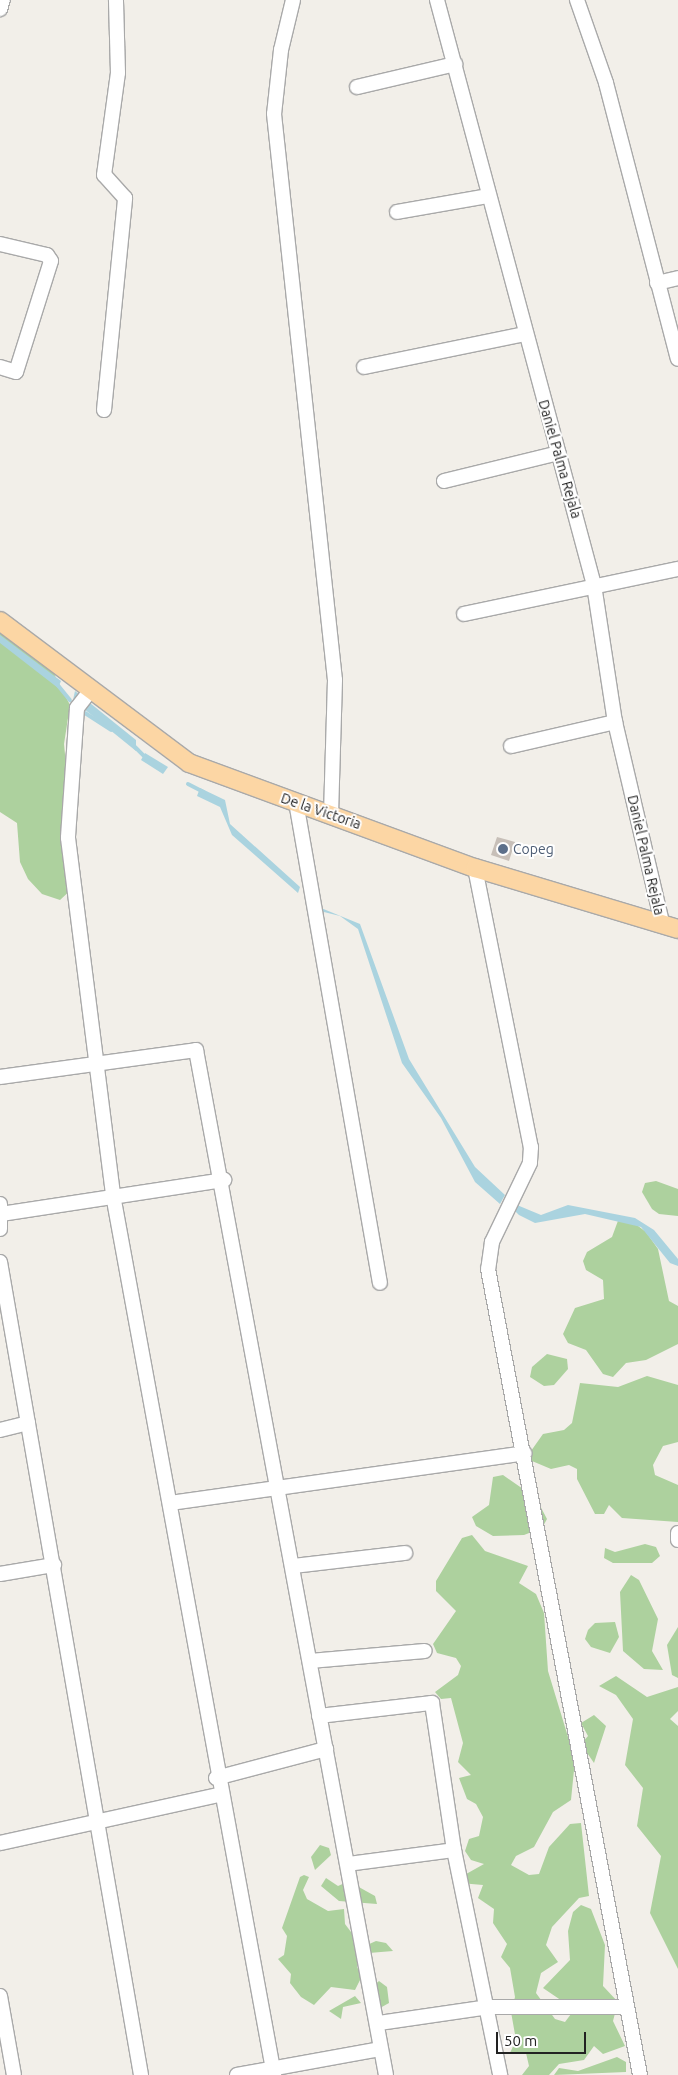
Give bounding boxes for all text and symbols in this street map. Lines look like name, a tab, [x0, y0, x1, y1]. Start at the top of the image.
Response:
street label: Daniel Palma Rejala	[535, 398, 585, 520]
street label: De la Victoria	[279, 789, 363, 833]
street label: Daniel Palma Rejala	[624, 793, 668, 917]
place label: Copeg	[513, 841, 554, 857]
marker: Copeg	[497, 843, 509, 855]
scale bar	[498, 2022, 588, 2054]
text: 50 m	[504, 2032, 537, 2049]

